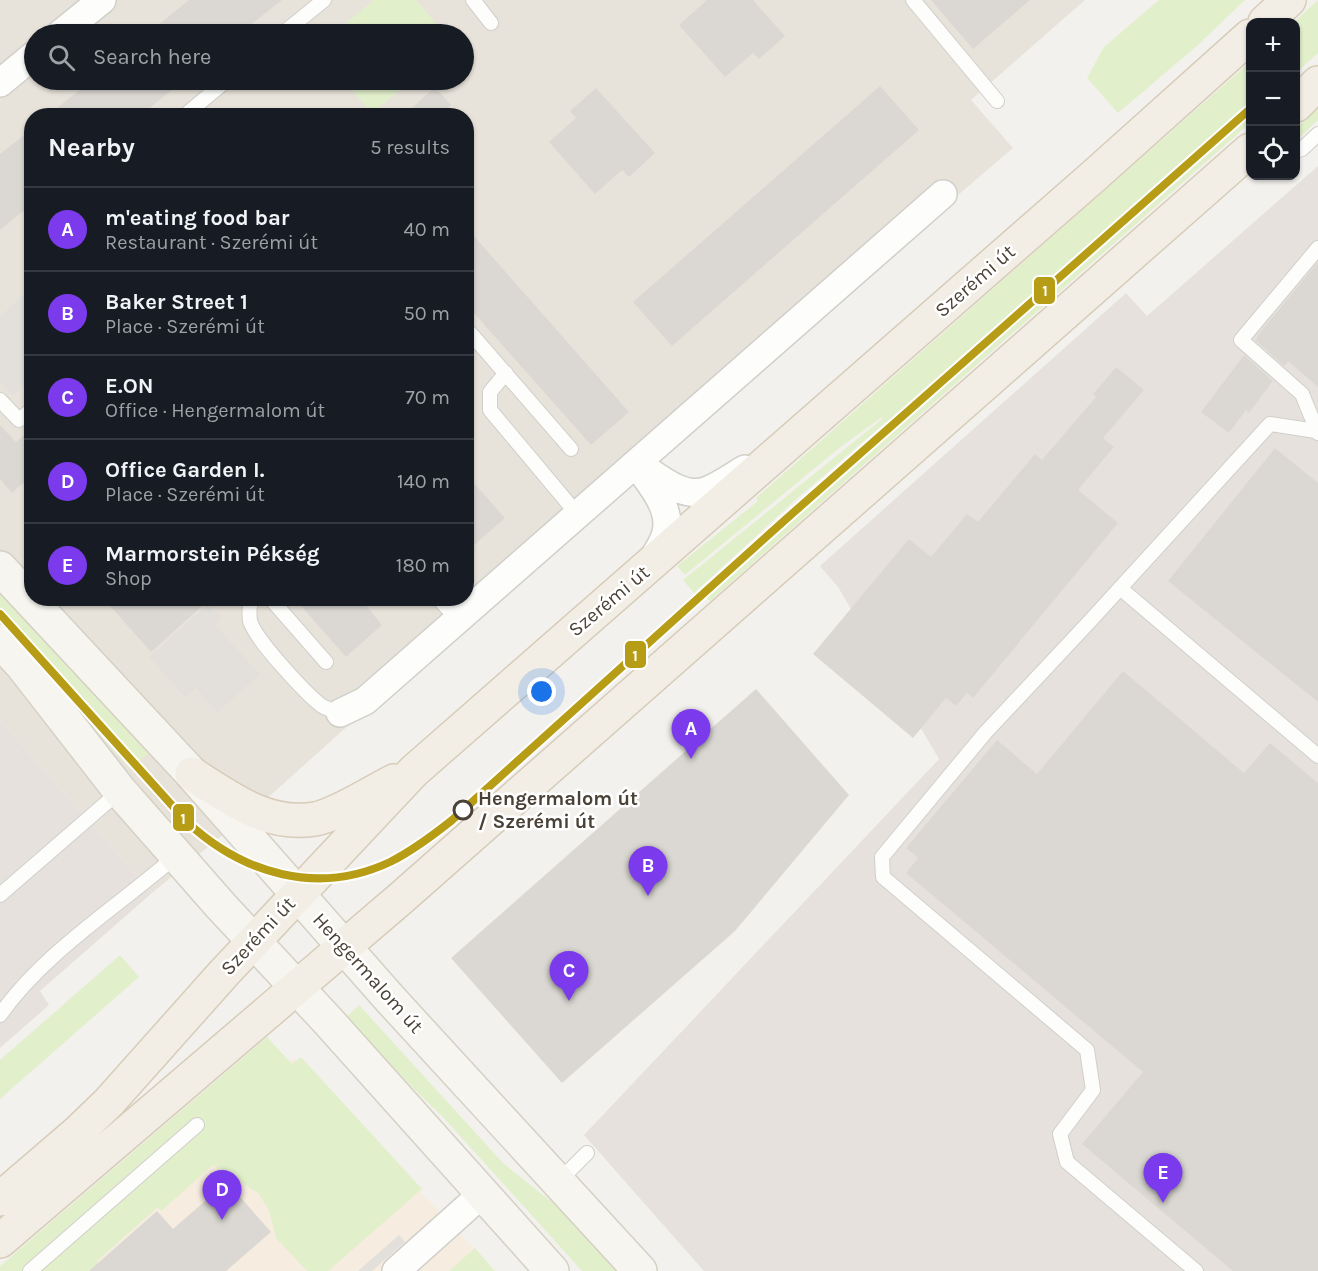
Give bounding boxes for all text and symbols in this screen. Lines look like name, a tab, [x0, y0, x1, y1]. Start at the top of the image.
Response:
map controls	[1246, 18, 1300, 180]
button: +	[1246, 18, 1300, 72]
search box	[24, 24, 474, 90]
icon: search	[45, 41, 78, 74]
text: Search here	[93, 44, 211, 70]
button: −	[1246, 72, 1300, 126]
button: locate	[1246, 126, 1300, 180]
text: Nearby	[48, 132, 135, 163]
text: 5 results	[370, 136, 450, 159]
text: m'eating food bar	[105, 205, 289, 231]
text: A	[61, 218, 74, 241]
text: 40 m	[404, 218, 450, 241]
text: Restaurant · Szerémi út	[105, 231, 318, 254]
street label: Szerémi út	[930, 240, 1020, 322]
line badge: 1	[1033, 276, 1056, 305]
text: 1	[1042, 281, 1048, 300]
text: Baker Street 1	[105, 289, 248, 315]
text: B	[61, 302, 74, 325]
text: 50 m	[403, 302, 450, 325]
text: Place · Szerémi út	[105, 315, 265, 338]
text: E.ON	[105, 373, 153, 399]
text: C	[61, 386, 74, 409]
text: 70 m	[405, 386, 450, 409]
text: Office · Hengermalom út	[105, 399, 325, 422]
text: Office Garden I.	[105, 457, 265, 483]
text: D	[61, 470, 74, 493]
text: 140 m	[397, 470, 450, 493]
text: Place · Szerémi út	[105, 483, 265, 506]
text: Marmorstein Pékség	[105, 541, 320, 567]
text: E	[62, 554, 73, 577]
text: 180 m	[396, 554, 450, 577]
street label: Szerémi út	[564, 560, 654, 641]
text: Shop	[105, 567, 152, 590]
line badge: 1	[624, 640, 647, 669]
text: 1	[632, 646, 638, 665]
your location	[527, 677, 556, 706]
pin: A	[672, 710, 710, 759]
place label: Hengermalom út / Szerémi út	[478, 787, 638, 833]
marker: Hengermalom út / Szerémi út	[453, 800, 473, 820]
line badge: 1	[172, 803, 195, 832]
text: 1	[180, 809, 186, 828]
pin: B	[628, 846, 668, 896]
street label: Szerémi út	[216, 892, 300, 980]
street label: Hengermalom út	[308, 908, 428, 1038]
pin: C	[550, 952, 588, 1001]
pin: E	[1144, 1154, 1182, 1203]
pin: D	[202, 1170, 242, 1220]

